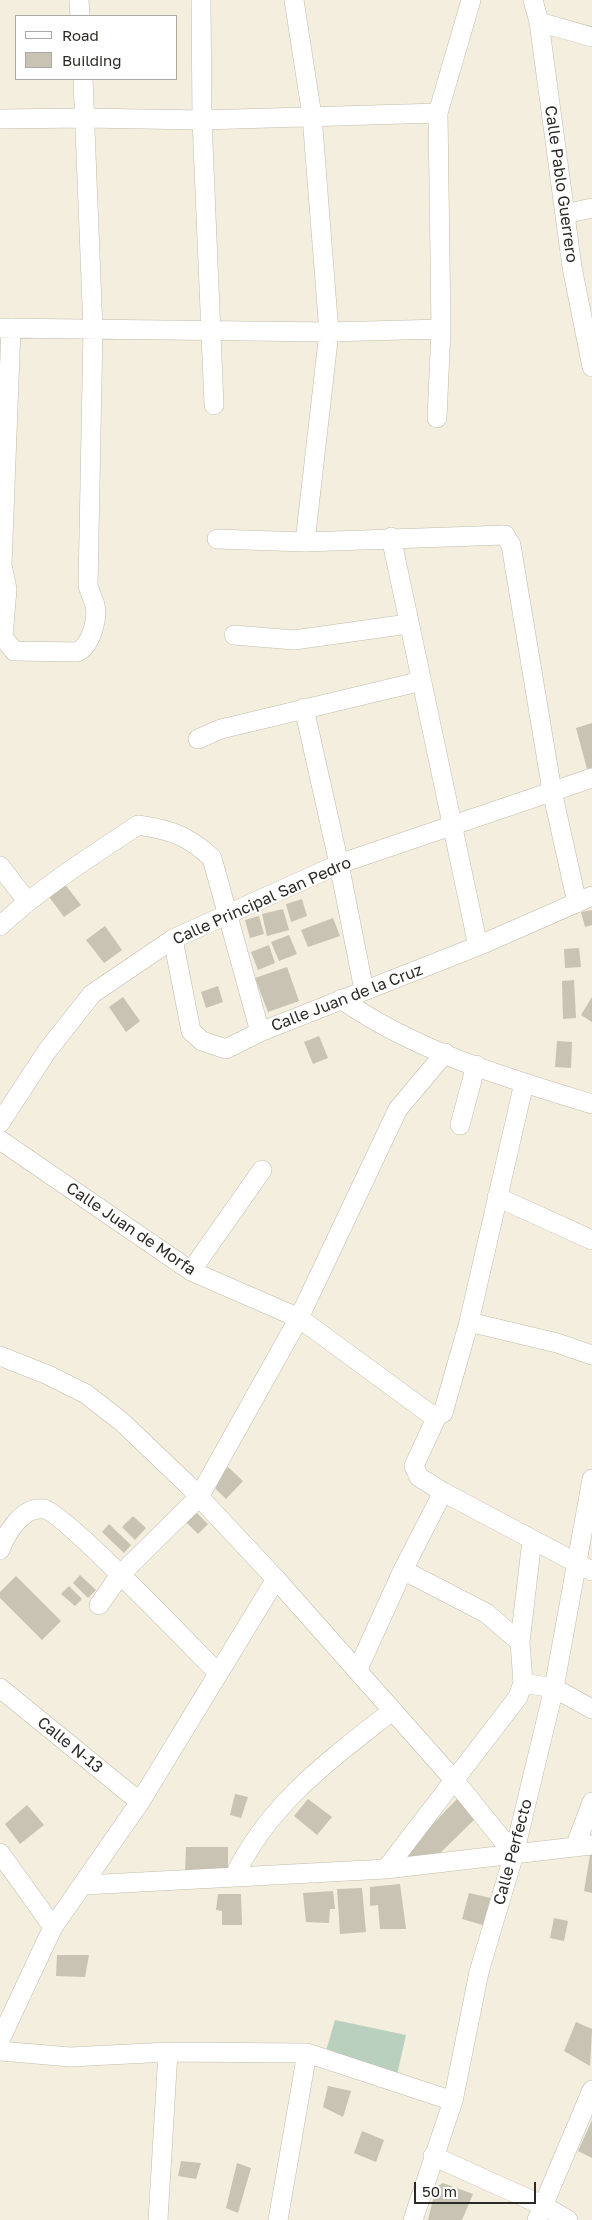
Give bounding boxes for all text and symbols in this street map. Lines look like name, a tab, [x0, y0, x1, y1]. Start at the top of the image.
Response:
legend	[15, 15, 178, 80]
text: Road	[62, 26, 99, 44]
text: Building	[62, 51, 122, 69]
street label: Calle Pablo Guerrero	[540, 104, 582, 264]
street label: Calle Principal San Pedro	[170, 853, 354, 949]
street label: Calle Juan de la Cruz	[268, 960, 426, 1036]
street label: Calle Juan de Morfa	[62, 1178, 200, 1280]
street label: Calle N-13	[33, 1713, 107, 1777]
street label: Calle Perfecto	[490, 1797, 536, 1907]
scale bar	[417, 2172, 540, 2204]
text: 50 m	[422, 2182, 457, 2200]

